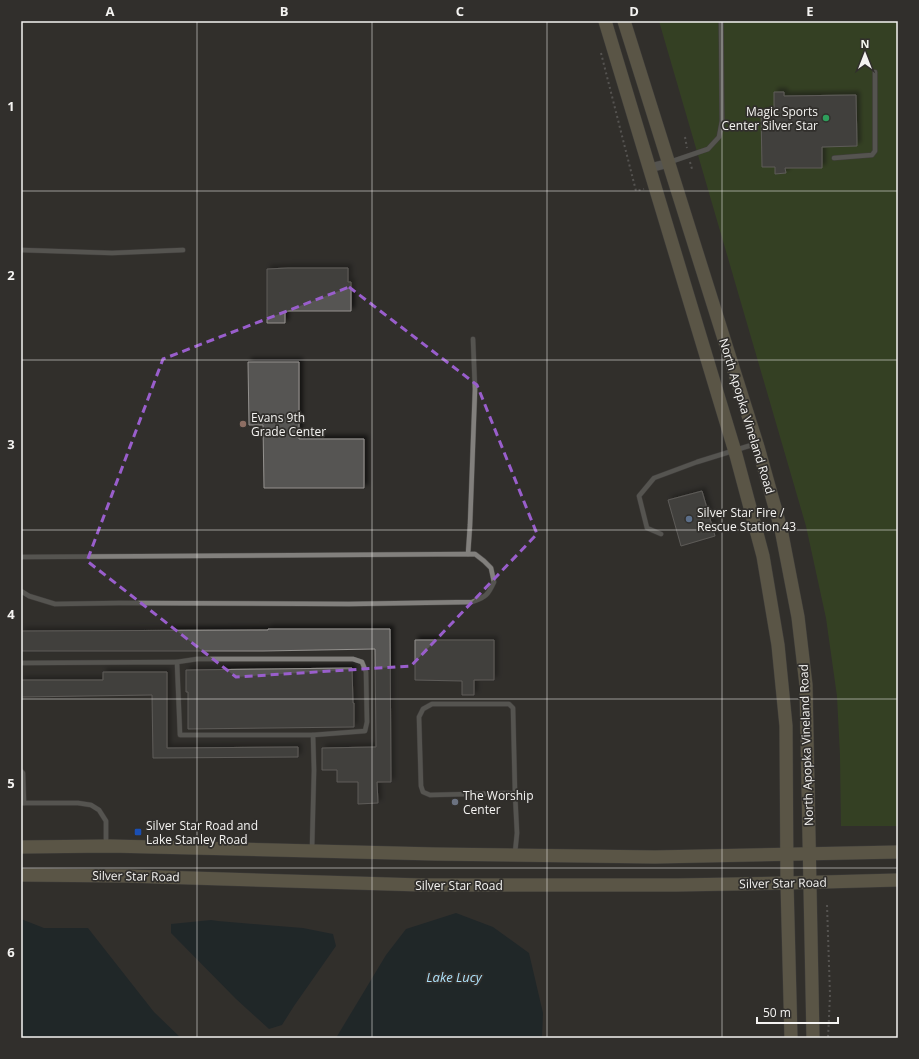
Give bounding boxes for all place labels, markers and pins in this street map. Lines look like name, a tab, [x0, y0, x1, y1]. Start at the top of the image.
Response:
place label: Magic Sports Center Silver Star	[721, 103, 818, 134]
marker: Magic Sports Center Silver Star	[821, 113, 831, 123]
place label: Evans 9th Grade Center	[251, 409, 326, 440]
marker: Evans 9th Grade Center	[238, 419, 248, 429]
place label: Silver Star Fire / Rescue Station 43	[697, 504, 796, 535]
marker: Silver Star Fire / Rescue Station 43	[684, 514, 694, 524]
place label: The Worship Center	[463, 787, 533, 818]
marker: The Worship Center	[450, 797, 460, 807]
place label: Silver Star Road and Lake Stanley Road	[146, 817, 258, 848]
marker: Silver Star Road and Lake Stanley Road	[133, 827, 143, 837]

